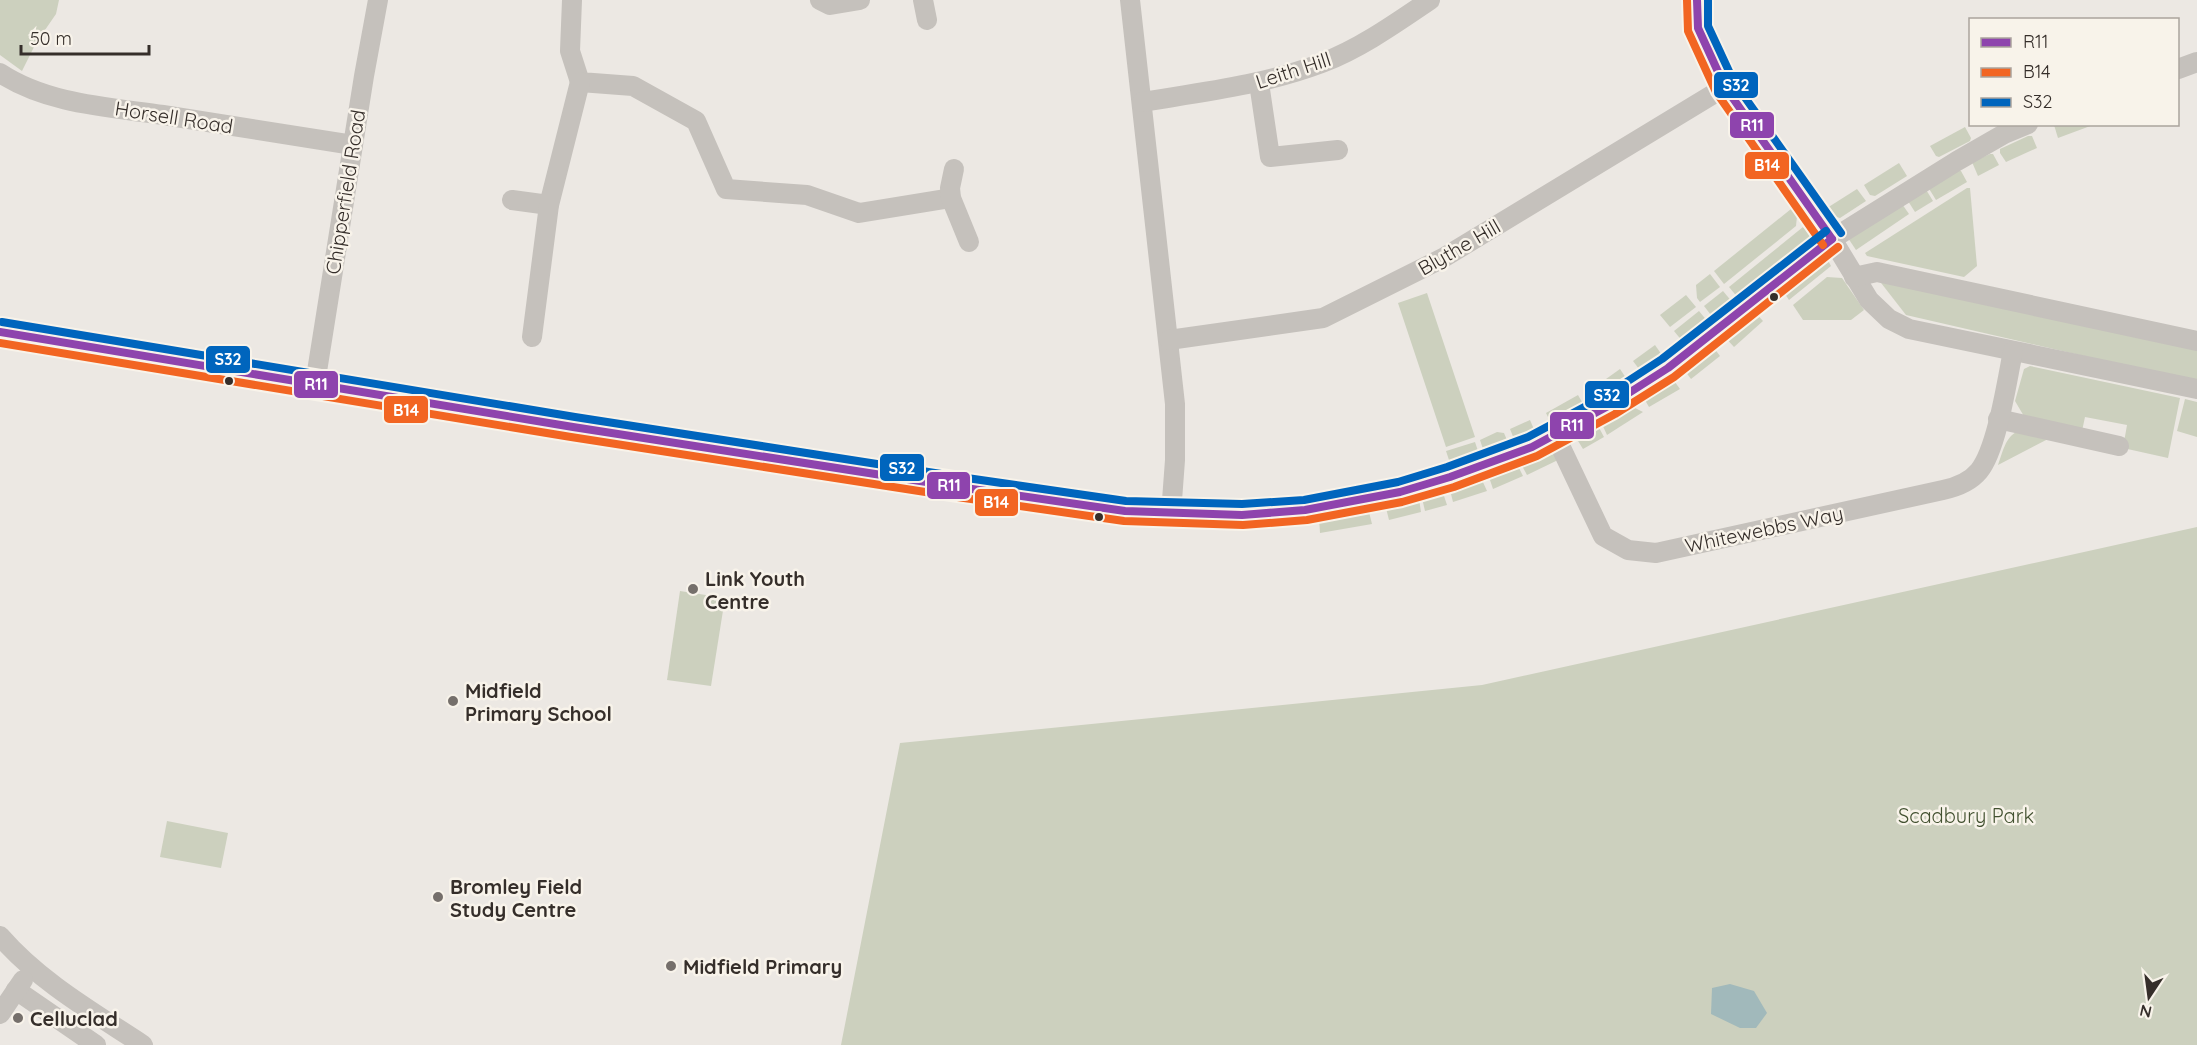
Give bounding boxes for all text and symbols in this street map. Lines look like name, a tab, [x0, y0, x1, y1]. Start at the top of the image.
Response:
scale bar	[21, 18, 148, 56]
legend	[1969, 18, 2179, 126]
text: 50 m	[30, 27, 72, 50]
text: R11	[2023, 30, 2048, 53]
street label: Leith Hill	[1252, 46, 1334, 94]
text: B14	[2023, 60, 2051, 83]
line badge: S32	[1713, 71, 1759, 99]
text: S32	[1722, 75, 1750, 95]
text: S32	[2023, 90, 2053, 113]
street label: Horsell Road	[113, 95, 235, 139]
street label: Chipperfield Road	[320, 108, 370, 276]
line badge: R11	[1729, 111, 1775, 139]
text: R11	[1740, 115, 1764, 135]
line badge: B14	[1744, 151, 1790, 180]
text: B14	[1754, 155, 1781, 175]
street label: Blythe Hill	[1413, 213, 1505, 281]
unlabelled marker	[1768, 291, 1780, 303]
line badge: S32	[205, 345, 251, 374]
text: S32	[214, 349, 242, 369]
line badge: R11	[293, 370, 339, 399]
text: R11	[304, 374, 328, 394]
unlabelled marker	[223, 375, 235, 387]
line badge: S32	[1584, 380, 1630, 409]
text: S32	[1593, 385, 1621, 405]
line badge: B14	[383, 395, 429, 424]
text: B14	[393, 400, 420, 420]
line badge: R11	[1549, 411, 1595, 440]
text: R11	[1560, 415, 1584, 435]
line badge: S32	[879, 453, 925, 482]
text: S32	[888, 458, 916, 478]
line badge: R11	[926, 471, 971, 500]
text: R11	[937, 475, 961, 495]
line badge: B14	[974, 488, 1019, 517]
text: B14	[983, 492, 1010, 512]
street label: Whitewebbs Way	[1683, 500, 1845, 558]
unlabelled marker	[1093, 511, 1105, 523]
place label: Link Youth Centre	[705, 566, 805, 614]
marker: Link Youth Centre	[686, 582, 700, 596]
place label: Midfield Primary School	[465, 678, 612, 726]
marker: Midfield Primary School	[446, 694, 460, 708]
park label: Scadbury Park	[1898, 803, 2034, 828]
place label: Bromley Field Study Centre	[450, 874, 582, 922]
marker: Bromley Field Study Centre	[431, 890, 445, 904]
place label: Midfield Primary	[683, 954, 842, 979]
marker: Midfield Primary	[664, 959, 678, 973]
north arrow	[2119, 967, 2179, 1027]
text: N	[2138, 1001, 2154, 1023]
place label: Celluclad	[30, 1006, 118, 1031]
marker: Celluclad	[11, 1011, 25, 1025]

